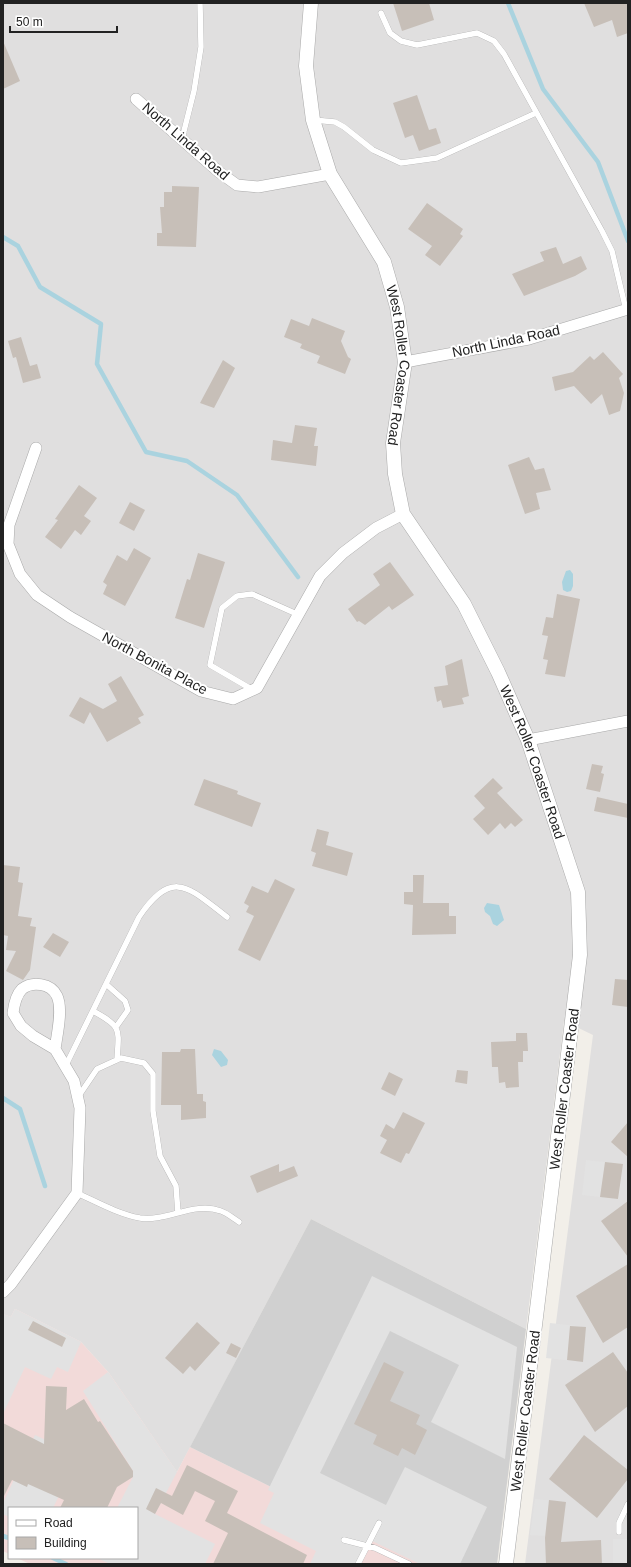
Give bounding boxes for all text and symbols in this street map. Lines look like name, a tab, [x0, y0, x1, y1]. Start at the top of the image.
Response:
scale bar	[10, 8, 117, 34]
text: 50 m	[16, 15, 43, 29]
street label: North Linda Road	[139, 99, 233, 183]
street label: West Roller Coaster Road	[383, 283, 413, 447]
street label: North Linda Road	[451, 322, 561, 360]
street label: North Bonita Place	[100, 629, 210, 698]
street label: West Roller Coaster Road	[497, 683, 568, 841]
street label: West Roller Coaster Road	[546, 1007, 582, 1171]
street label: West Roller Coaster Road	[507, 1329, 543, 1493]
legend	[8, 1507, 138, 1559]
text: Road	[44, 1516, 73, 1530]
text: Building	[44, 1536, 87, 1550]

